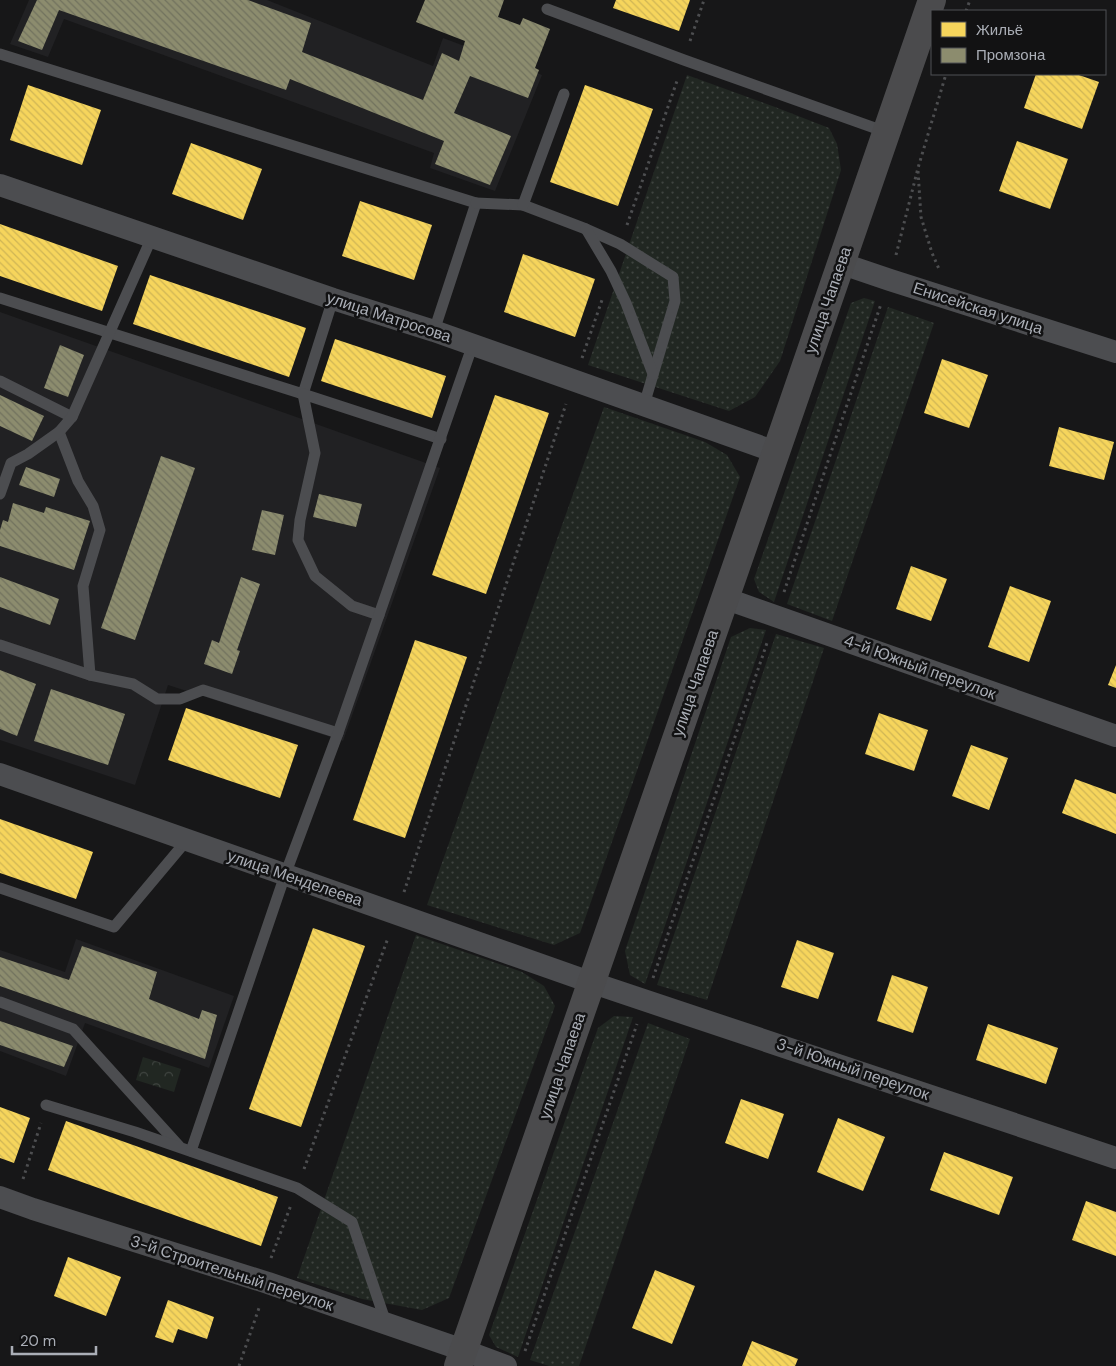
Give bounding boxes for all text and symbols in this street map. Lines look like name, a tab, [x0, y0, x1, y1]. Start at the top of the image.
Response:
legend	[931, 10, 1106, 75]
text: Жильё	[976, 20, 1023, 40]
text: Промзона	[976, 45, 1046, 65]
street label: улица Чапаева	[800, 244, 856, 356]
street label: Енисейская улица	[910, 277, 1046, 339]
street label: улица Матросова	[324, 287, 454, 347]
street label: улица Чапаева	[667, 627, 723, 739]
street label: 4-й Южный переулок	[841, 630, 1000, 705]
street label: улица Менделеева	[225, 845, 365, 911]
street label: улица Чапаева	[534, 1010, 590, 1122]
street label: 3-й Южный переулок	[774, 1033, 933, 1105]
street label: 3-й Строительный переулок	[128, 1230, 337, 1316]
scale bar	[12, 1324, 96, 1356]
text: 20 m	[20, 1331, 56, 1351]

